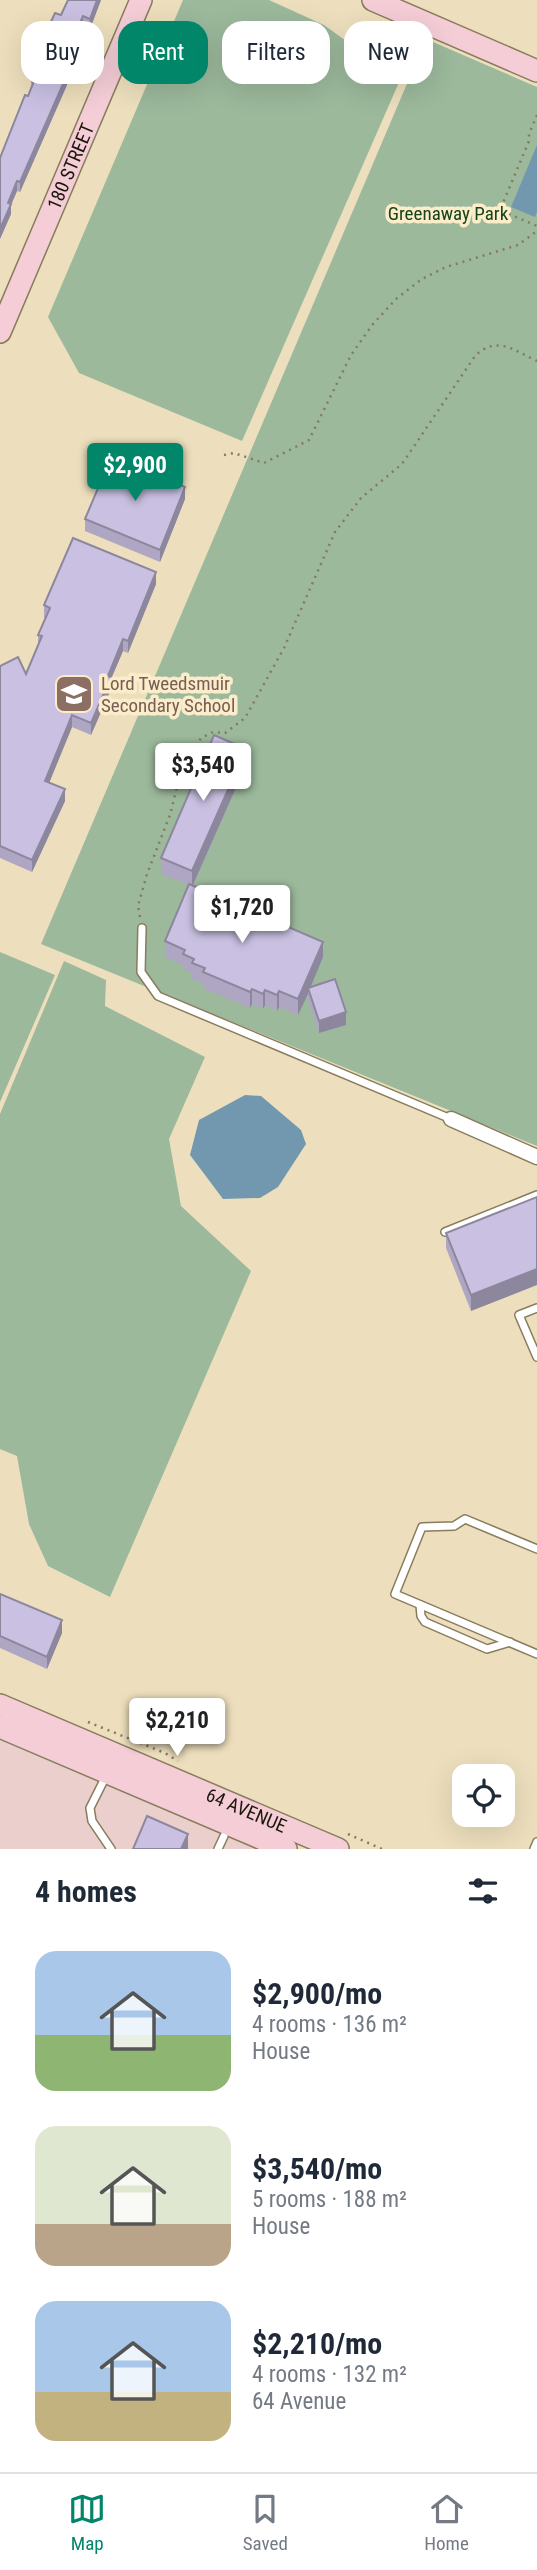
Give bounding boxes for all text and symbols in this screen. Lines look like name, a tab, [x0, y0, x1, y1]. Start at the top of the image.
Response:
chip: Buy	[21, 21, 104, 84]
chip: Rent	[118, 21, 208, 84]
chip: Filters	[222, 21, 330, 84]
chip: New	[344, 21, 433, 84]
street label: 180 STREET	[42, 120, 99, 213]
park label: Greenaway Park	[388, 202, 509, 225]
pin: $2,900	[78, 444, 192, 503]
text: $2,900	[103, 452, 167, 479]
place label: Lord Tweedsmuir Secondary School	[101, 672, 235, 717]
school or university icon: Lord Tweedsmuir Secondary School	[53, 673, 95, 715]
pin: $3,540	[146, 744, 260, 803]
text: $3,540	[171, 752, 235, 779]
pin: $1,720	[185, 886, 299, 945]
text: $1,720	[210, 894, 274, 921]
pin: $2,210	[120, 1698, 234, 1758]
text: $2,210	[145, 1707, 209, 1734]
map controls	[452, 1764, 515, 1827]
button: locate	[452, 1764, 515, 1827]
street label: 64 AVENUE	[203, 1783, 290, 1837]
icon: filters	[464, 1872, 502, 1910]
text: 4 homes	[35, 1874, 137, 1909]
text: $2,900/mo	[252, 1976, 382, 2011]
icon: home	[91, 1979, 175, 2063]
text: 4 rooms · 136 m²	[252, 2011, 407, 2038]
text: House	[252, 2038, 310, 2065]
text: $3,540/mo	[252, 2151, 382, 2186]
icon: home	[91, 2154, 175, 2238]
text: 5 rooms · 188 m²	[252, 2186, 407, 2213]
text: House	[252, 2213, 310, 2240]
text: $2,210/mo	[252, 2326, 382, 2361]
icon: home	[91, 2329, 175, 2413]
text: 4 rooms · 132 m²	[252, 2361, 407, 2388]
text: 64 Avenue	[252, 2388, 346, 2415]
tab: Map	[68, 2490, 106, 2555]
tab: Saved	[243, 2490, 288, 2555]
tab: Home	[424, 2490, 469, 2555]

